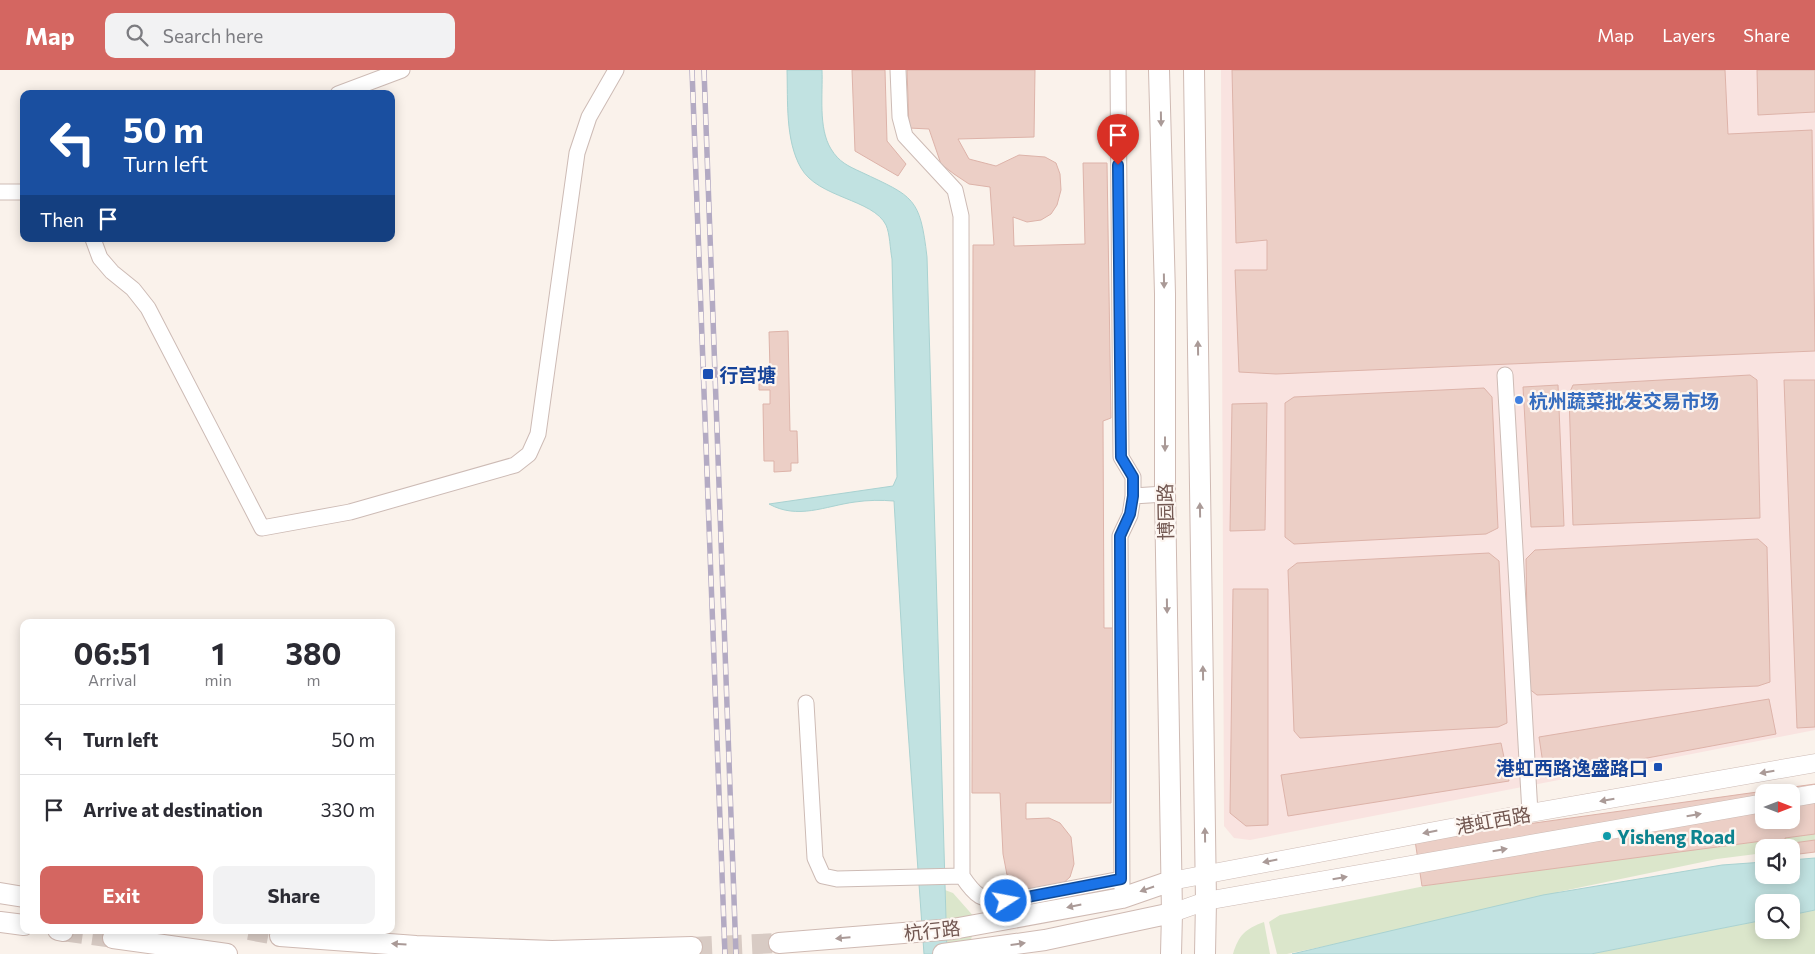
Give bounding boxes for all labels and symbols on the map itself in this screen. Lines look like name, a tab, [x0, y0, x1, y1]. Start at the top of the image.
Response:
one-way arrow	[1157, 111, 1165, 127]
pin	[1097, 114, 1139, 165]
one-way arrow	[1161, 273, 1169, 289]
one-way arrow	[1194, 340, 1202, 356]
place label: 行宫塘	[719, 363, 776, 386]
marker: 行宫塘	[701, 367, 715, 381]
place label: 杭州蔬菜批发交易市场	[1529, 389, 1719, 412]
marker: 杭州蔬菜批发交易市场	[1513, 394, 1525, 406]
one-way arrow	[1161, 436, 1169, 452]
street label: 博园路	[1153, 483, 1177, 541]
one-way arrow	[1196, 502, 1204, 518]
one-way arrow	[1163, 598, 1171, 614]
one-way arrow	[1199, 665, 1207, 681]
place label: 港虹西路逸盛路口	[1496, 756, 1648, 779]
marker: 港虹西路逸盛路口	[1652, 761, 1664, 773]
one-way arrow	[1759, 768, 1775, 776]
north arrow	[1755, 784, 1800, 829]
one-way arrow	[1599, 796, 1615, 804]
street label: 港虹西路	[1454, 802, 1532, 838]
one-way arrow	[1686, 811, 1702, 819]
place label: Yisheng Road	[1617, 825, 1735, 848]
one-way arrow	[1201, 827, 1209, 843]
one-way arrow	[1421, 828, 1437, 836]
marker: Yisheng Road	[1601, 830, 1613, 842]
one-way arrow	[1492, 846, 1508, 854]
one-way arrow	[1262, 858, 1278, 866]
position arrow	[979, 874, 1031, 926]
one-way arrow	[1332, 874, 1348, 882]
one-way arrow	[1139, 886, 1154, 894]
one-way arrow	[1067, 902, 1082, 910]
street label: 杭行路	[902, 916, 962, 944]
one-way arrow	[835, 934, 851, 942]
one-way arrow	[390, 940, 406, 948]
one-way arrow	[1010, 940, 1026, 948]

